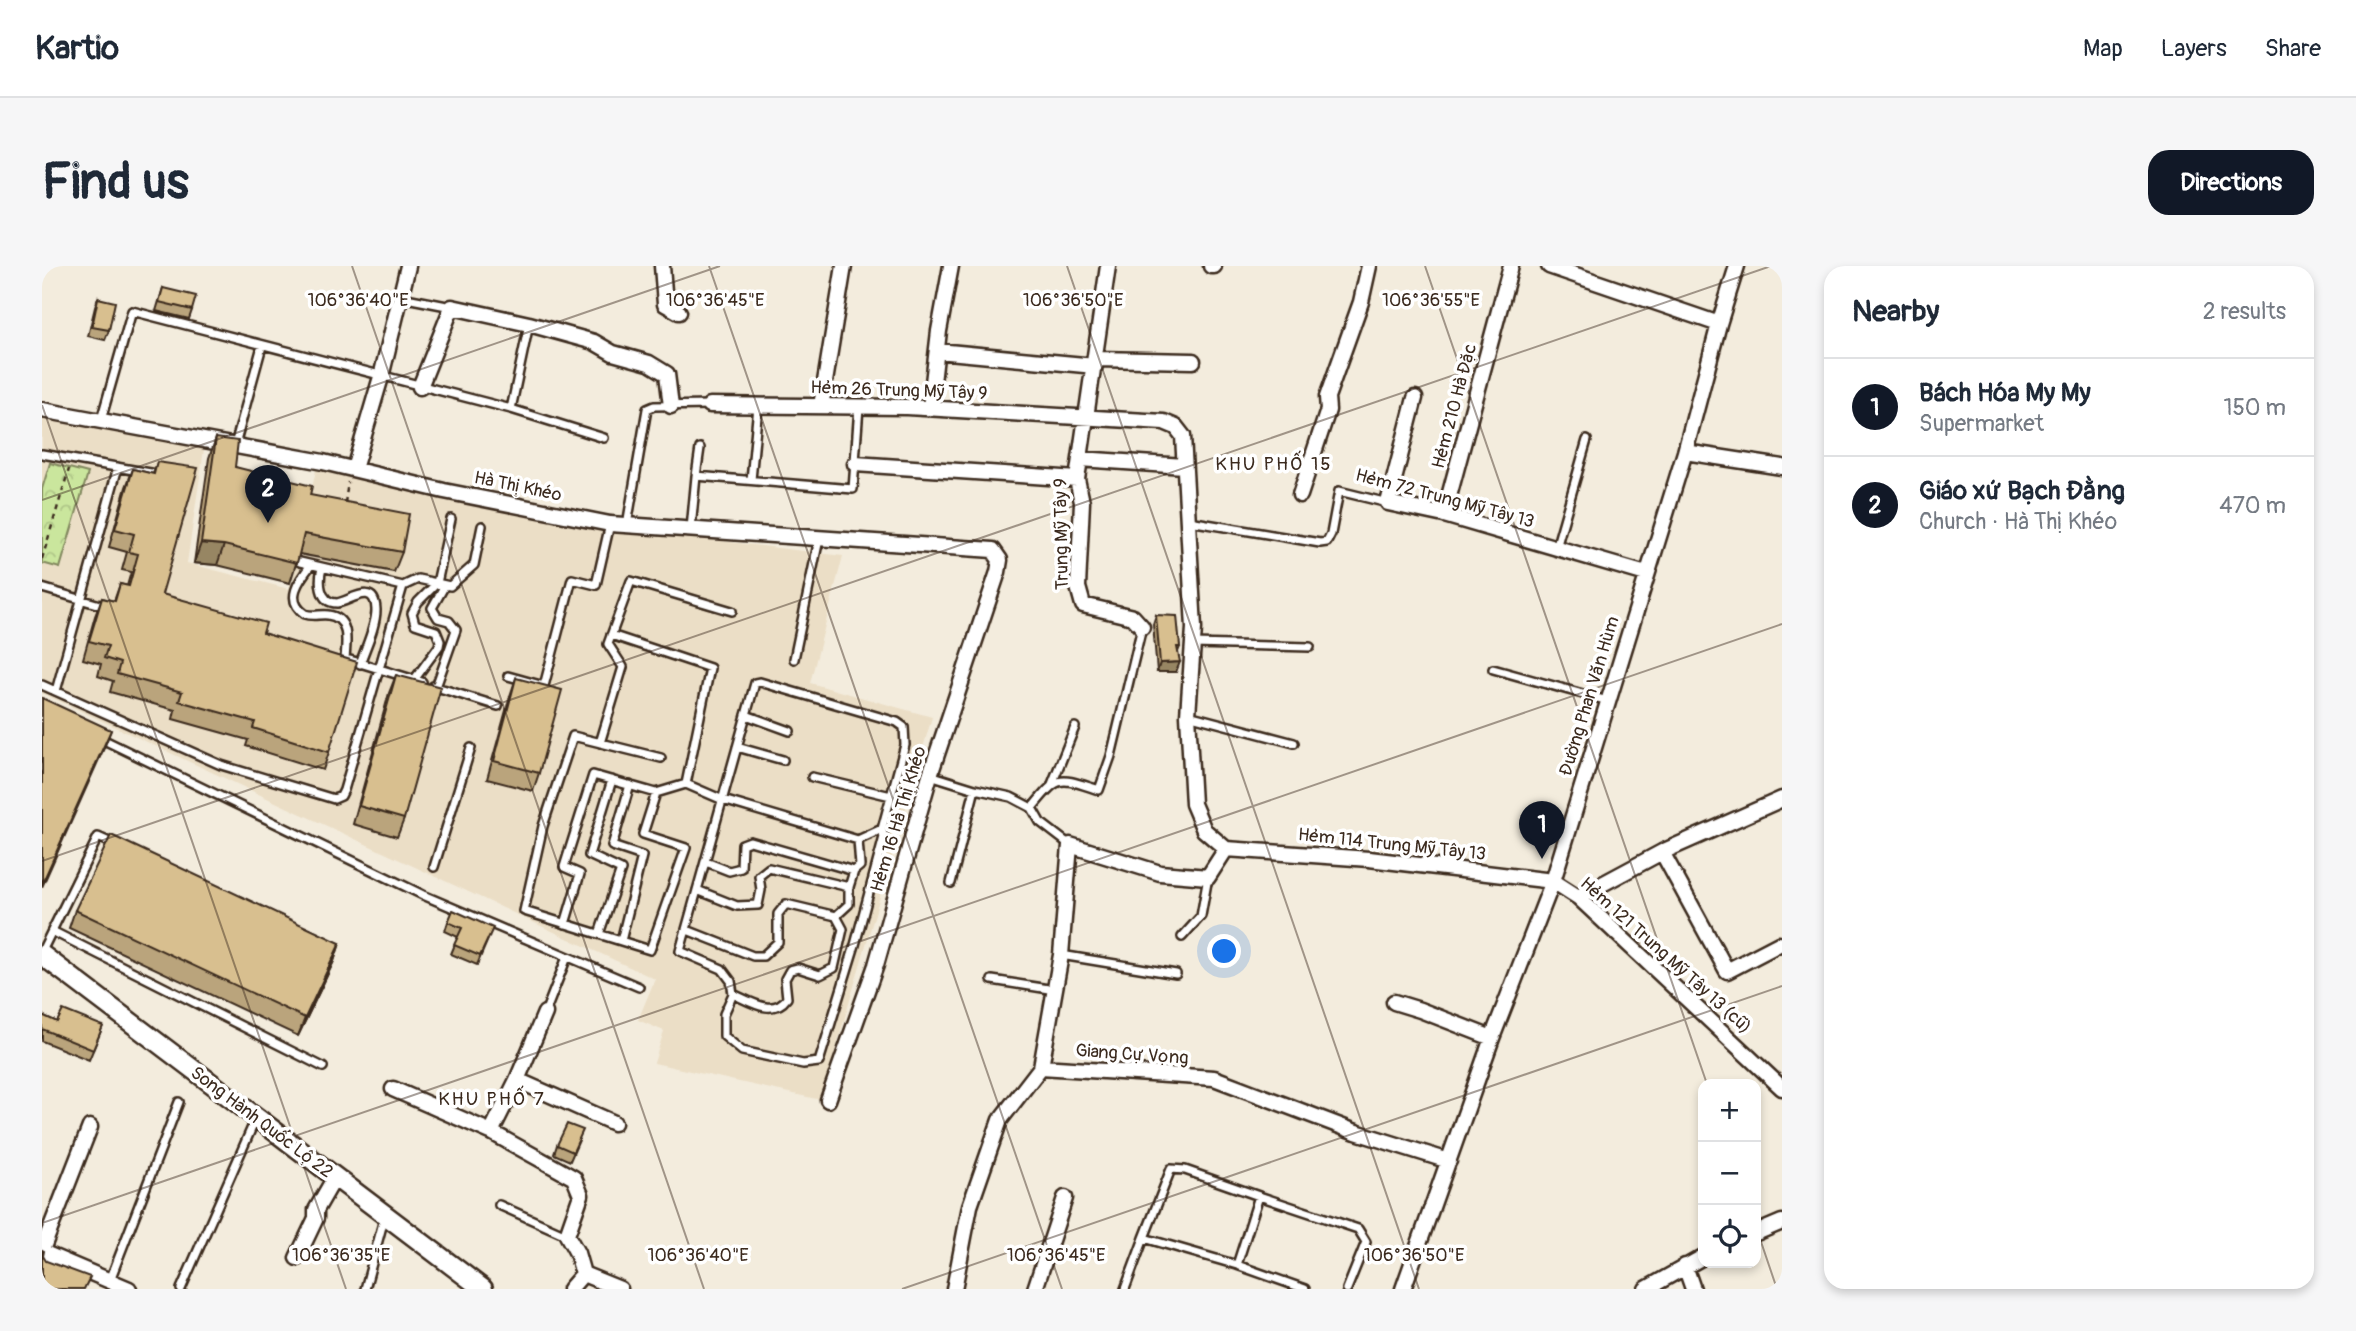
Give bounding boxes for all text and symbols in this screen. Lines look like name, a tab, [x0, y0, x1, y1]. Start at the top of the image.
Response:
text: Kartio	[35, 28, 119, 69]
text: Map	[2083, 34, 2123, 63]
text: Layers	[2161, 34, 2227, 63]
text: Share	[2265, 34, 2321, 63]
button: Directions	[2148, 150, 2314, 215]
text: Find us	[42, 152, 189, 213]
text: 106°36'40"E	[307, 289, 409, 312]
text: 106°36'45"E	[666, 289, 764, 312]
text: 106°36'50"E	[1023, 289, 1123, 312]
text: 106°36'55"E	[1382, 289, 1480, 312]
text: Nearby	[1852, 293, 1939, 330]
text: 2 results	[2203, 297, 2286, 326]
street label: Hẻm 210 Hà Đặc	[1427, 341, 1482, 471]
street label: Hẻm 26 Trung Mỹ Tây 9	[810, 376, 988, 405]
text: Bách Hóa My My	[1919, 377, 2091, 409]
text: 1	[1871, 393, 1880, 422]
text: 150 m	[2223, 393, 2286, 422]
text: Supermarket	[1919, 409, 2044, 438]
district label: KHU PHỐ 15	[1215, 450, 1333, 476]
street label: Hẻm 72 Trung Mỹ Tây 13	[1353, 464, 1537, 533]
pin: 2	[245, 465, 291, 523]
street label: Hà Thị Khéo	[472, 466, 564, 507]
text: Giáo xứ Bạch Đằng	[1919, 475, 2125, 507]
street label: Trung Mỹ Tây 9	[1049, 478, 1074, 590]
text: 2	[1869, 491, 1881, 520]
text: 470 m	[2219, 491, 2286, 520]
text: Church · Hà Thị Khéo	[1919, 507, 2117, 536]
street label: Đường Phan Văn Hùm	[1554, 613, 1625, 779]
street label: Hẻm 16 Hà Thị Khéo	[865, 743, 932, 895]
pin: 1	[1519, 801, 1565, 859]
street label: Hẻm 114 Trung Mỹ Tây 13	[1297, 823, 1487, 866]
street label: Hẻm 121 Trung Mỹ Tây 13 (cũ)	[1575, 872, 1756, 1039]
your location	[1207, 934, 1241, 968]
street label: Giang Cự Vọng	[1075, 1039, 1189, 1070]
street label: Song Hành Quốc Lộ 22	[186, 1061, 337, 1183]
map controls	[1698, 1079, 1761, 1268]
button: +	[1698, 1079, 1761, 1142]
district label: KHU PHỐ 7	[438, 1085, 546, 1111]
button: −	[1698, 1142, 1761, 1205]
button: locate	[1698, 1205, 1761, 1268]
text: 106°36'35"E	[292, 1244, 390, 1267]
text: 106°36'40"E	[647, 1244, 749, 1267]
text: 106°36'45"E	[1007, 1244, 1105, 1267]
text: 106°36'50"E	[1364, 1244, 1464, 1267]

